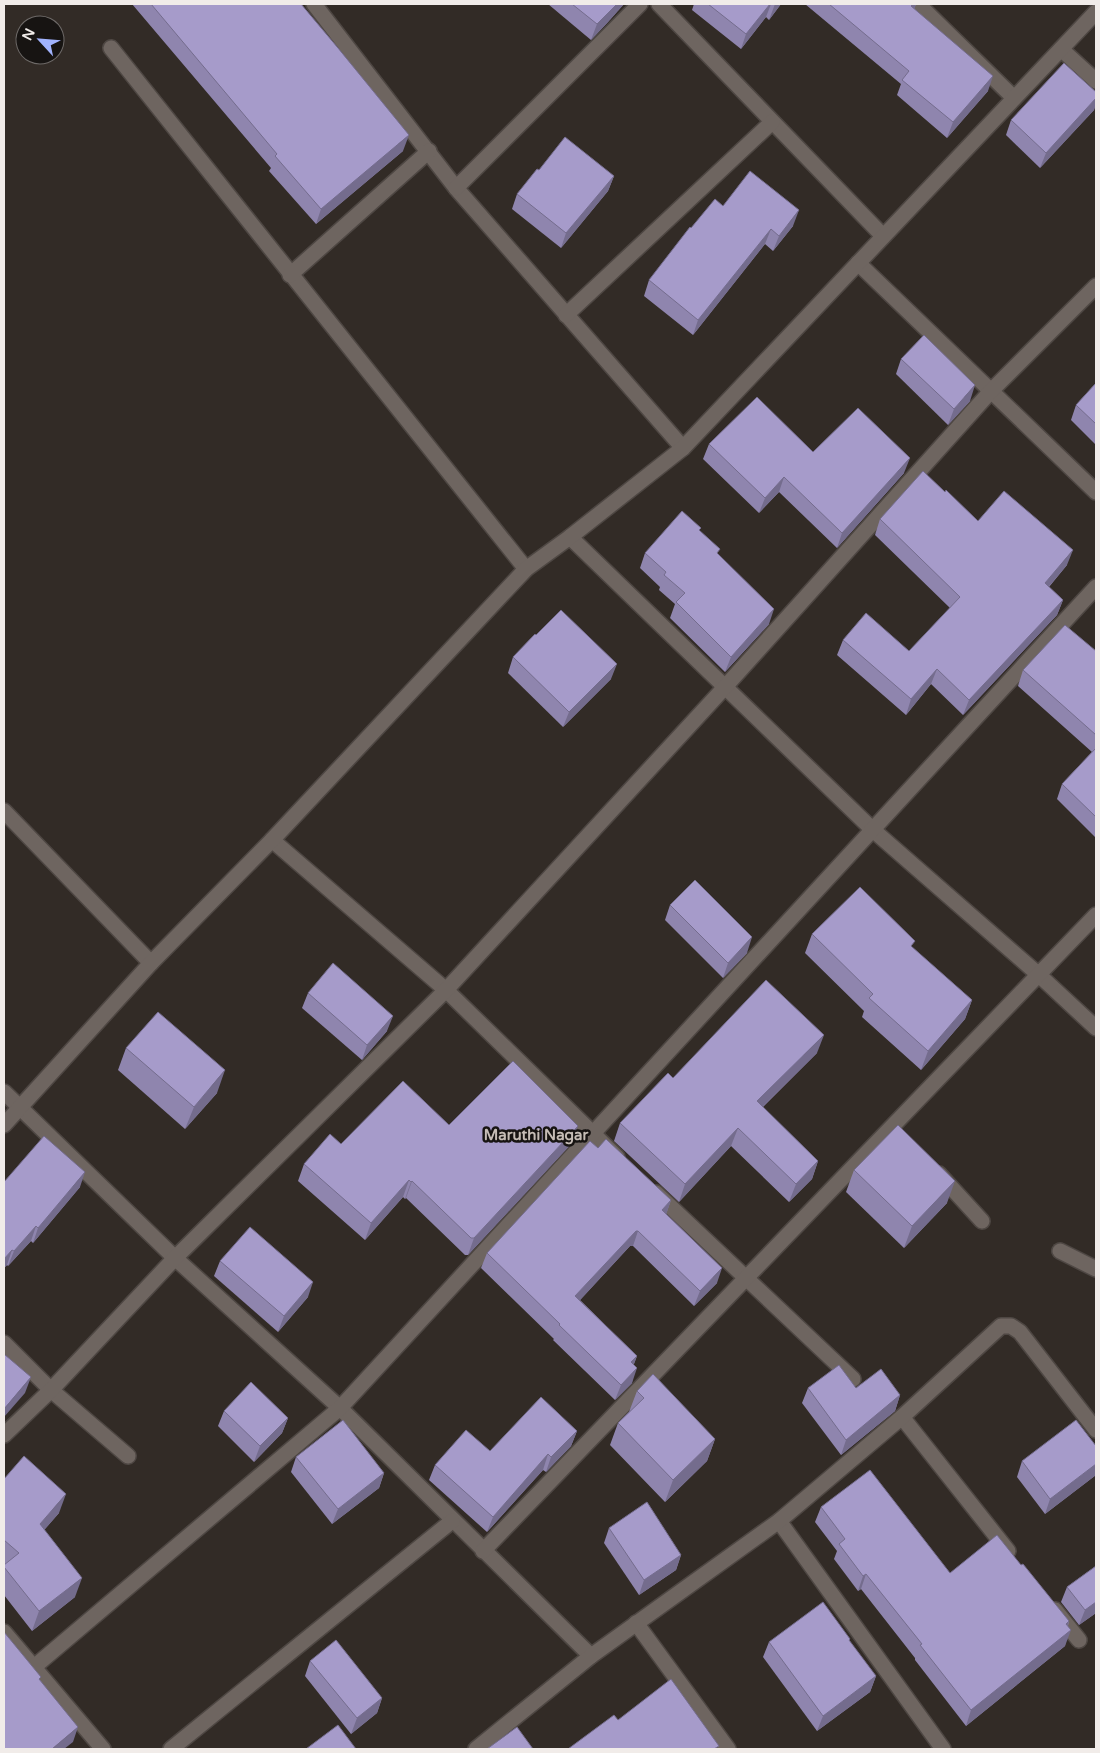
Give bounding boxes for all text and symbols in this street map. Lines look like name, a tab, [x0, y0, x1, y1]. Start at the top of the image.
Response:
north arrow	[15, 15, 65, 65]
text: N	[19, 26, 39, 43]
district label: Maruthi Nagar	[484, 1126, 588, 1145]

